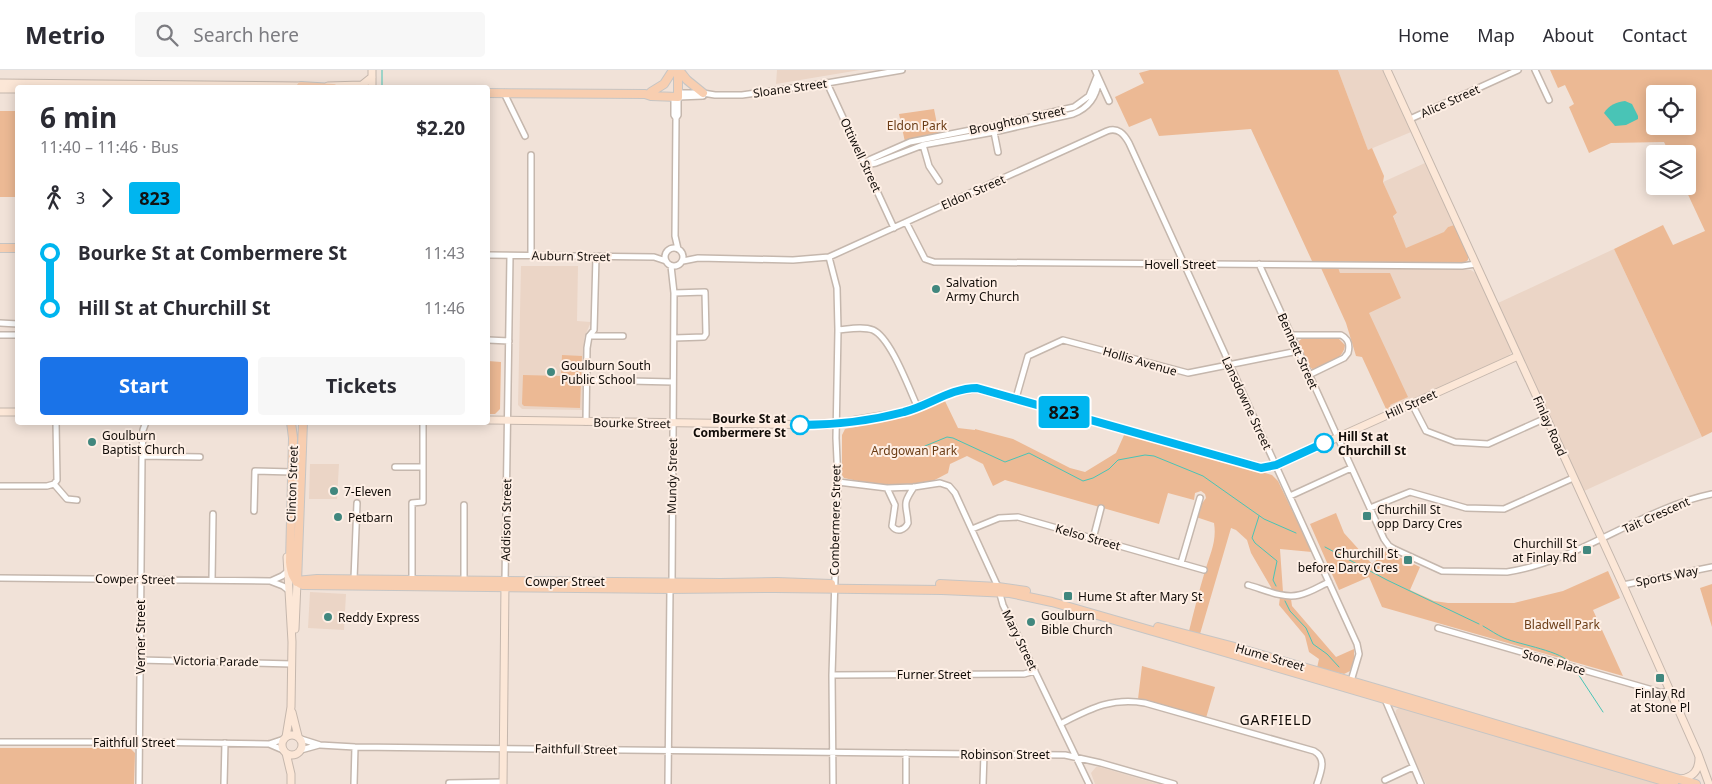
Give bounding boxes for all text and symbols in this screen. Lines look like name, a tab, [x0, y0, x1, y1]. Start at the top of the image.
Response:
search box	[135, 12, 485, 57]
text: Metrio	[25, 18, 105, 51]
icon: search	[153, 21, 181, 49]
text: Search here	[193, 22, 299, 48]
text: Home	[1398, 23, 1449, 47]
text: Map	[1477, 23, 1515, 47]
text: About	[1543, 23, 1594, 47]
text: Contact	[1622, 23, 1687, 47]
street label: Sloane Street	[752, 74, 829, 102]
street label: Alice Street	[1418, 80, 1483, 122]
map controls	[1646, 85, 1696, 195]
button: locate	[1646, 85, 1696, 135]
text: 6 min	[40, 98, 117, 136]
street label: Broughton Street	[967, 101, 1067, 138]
text: $2.20	[416, 115, 465, 141]
street label: Ottiwell Street	[836, 115, 886, 196]
park label: Eldon Park	[887, 117, 948, 134]
text: 11:40 – 11:46 · Bus	[40, 136, 179, 158]
button: layers	[1646, 145, 1696, 195]
street label: Eldon Street	[938, 170, 1008, 214]
icon: walk	[40, 184, 68, 212]
icon: forward	[93, 184, 121, 212]
text: 823	[139, 186, 170, 210]
text: 3	[76, 187, 85, 209]
text: Bourke St at Combermere St	[78, 240, 347, 266]
text: 11:43	[424, 242, 465, 264]
street label: Auburn Street	[531, 247, 611, 265]
street label: Hovell Street	[1144, 256, 1216, 273]
place label: Salvation Army Church	[946, 274, 1019, 305]
marker: Salvation Army Church	[930, 283, 942, 295]
text: Hill St at Churchill St	[78, 295, 271, 321]
text: 11:46	[424, 297, 465, 319]
street label: Bennett Street	[1274, 310, 1323, 392]
street label: Hollis Avenue	[1101, 342, 1179, 380]
street label: Lansdowne Street	[1218, 354, 1276, 453]
button: Start	[40, 357, 248, 415]
button: Tickets	[258, 357, 465, 415]
place label: Goulburn South Public School	[561, 357, 651, 388]
marker: Goulburn South Public School	[545, 366, 557, 378]
street label: Hill Street	[1383, 385, 1440, 423]
street label: Finlay Road	[1529, 393, 1571, 459]
line badge: 823	[1035, 396, 1093, 428]
text: 823	[1049, 400, 1079, 424]
place label: Bourke St at Combermere St	[693, 410, 786, 441]
street label: Bourke Street	[593, 414, 671, 432]
marker: Bourke St at Combermere St	[790, 415, 810, 435]
place label: Goulburn Baptist Church	[102, 427, 185, 458]
place label: Hill St at Churchill St	[1338, 428, 1406, 459]
marker: Hill St at Churchill St	[1314, 433, 1334, 453]
marker: Goulburn Baptist Church	[86, 436, 98, 448]
street label: Mundy Street	[663, 437, 681, 514]
park label: Ardgowan Park	[871, 442, 958, 459]
street label: Clinton Street	[282, 445, 302, 523]
street label: Combermere Street	[826, 464, 844, 576]
street label: Addison Street	[497, 478, 515, 561]
place label: 7-Eleven	[344, 483, 391, 500]
marker: 7-Eleven	[328, 485, 340, 497]
street label: Tait Crescent	[1620, 492, 1693, 537]
place label: Churchill St opp Darcy Cres	[1377, 501, 1462, 532]
place label: Petbarn	[348, 509, 393, 526]
marker: Churchill St opp Darcy Cres	[1361, 510, 1373, 522]
marker: Petbarn	[332, 511, 344, 523]
street label: Kelso Street	[1053, 520, 1123, 555]
place label: Churchill St at Finlay Rd	[1512, 535, 1578, 566]
marker: Churchill St at Finlay Rd	[1581, 544, 1593, 556]
place label: Churchill St before Darcy Cres	[1298, 545, 1399, 576]
marker: Churchill St before Darcy Cres	[1402, 554, 1414, 566]
street label: Sports Way	[1634, 561, 1700, 590]
street label: Cowper Street	[95, 570, 176, 588]
street label: Cowper Street	[525, 573, 606, 590]
place label: Hume St after Mary St	[1078, 588, 1203, 605]
marker: Hume St after Mary St	[1062, 590, 1074, 602]
street label: Verner Street	[132, 599, 149, 674]
street label: Mary Street	[998, 607, 1042, 674]
place label: Goulburn Bible Church	[1041, 607, 1113, 638]
place label: Reddy Express	[338, 609, 420, 626]
marker: Reddy Express	[322, 611, 334, 623]
marker: Goulburn Bible Church	[1025, 616, 1037, 628]
park label: Bladwell Park	[1524, 616, 1601, 633]
street label: Hume Street	[1234, 639, 1307, 675]
street label: Stone Place	[1520, 645, 1588, 679]
street label: Victoria Parade	[173, 652, 259, 670]
street label: Furner Street	[897, 666, 972, 683]
marker: Finlay Rd at Stone Pl	[1654, 672, 1666, 684]
place label: Finlay Rd at Stone Pl	[1630, 685, 1690, 716]
district label: GARFIELD	[1239, 710, 1313, 729]
street label: Faithfull Street	[93, 734, 176, 751]
street label: Faithfull Street	[535, 740, 618, 758]
street label: Robinson Street	[960, 746, 1050, 763]

